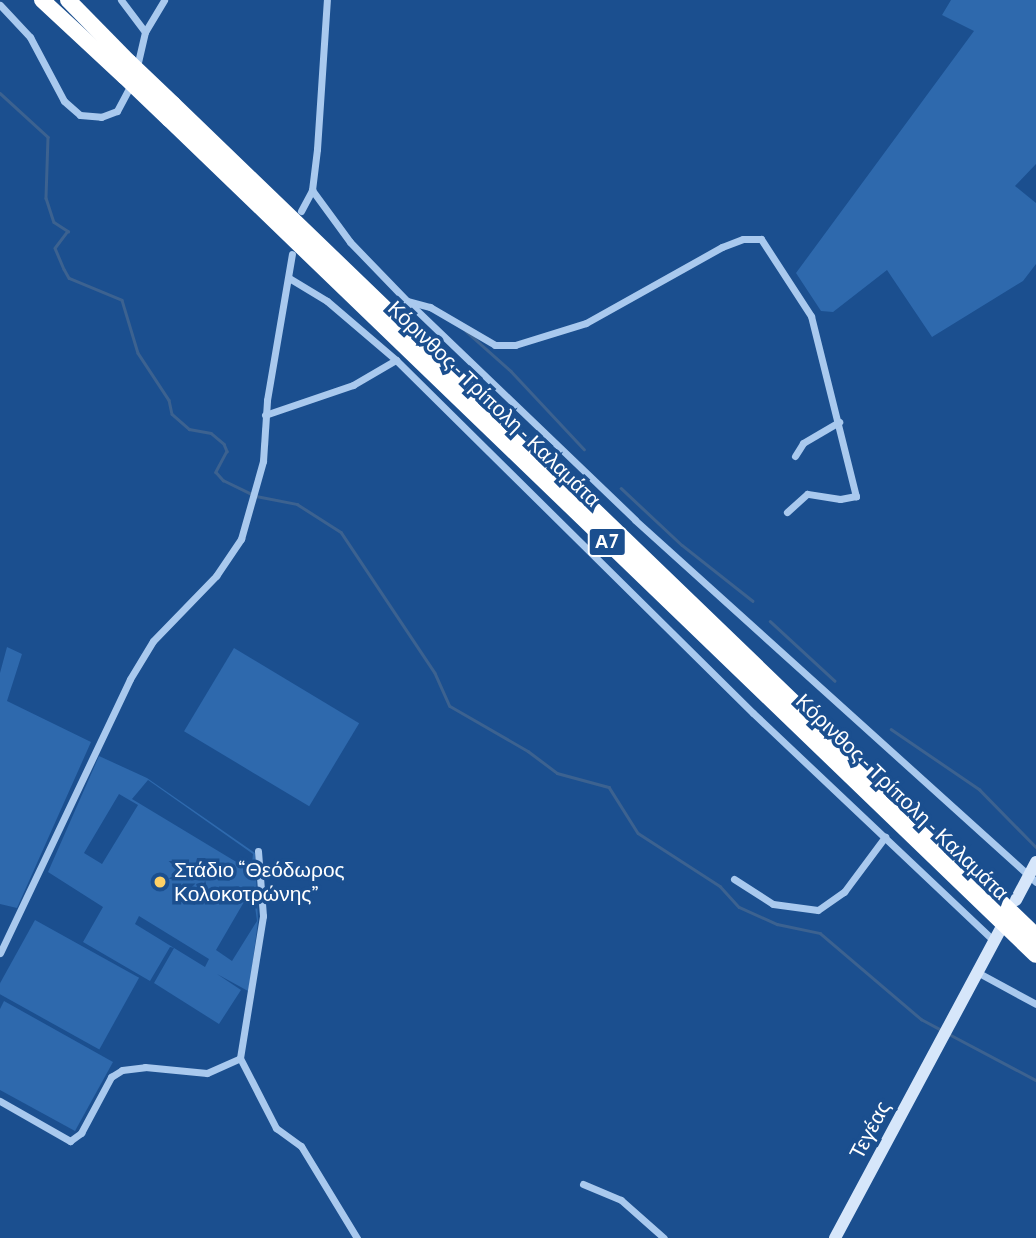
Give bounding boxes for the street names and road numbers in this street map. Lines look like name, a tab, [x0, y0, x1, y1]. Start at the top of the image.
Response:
street label: Κόρινθος - Τρίπολη - Καλαμάτα	[380, 293, 608, 515]
road number: Α7	[588, 526, 626, 558]
street label: Κόρινθος - Τρίπολη - Καλαμάτα	[788, 686, 1016, 908]
street label: Τεγέας	[844, 1097, 896, 1163]

